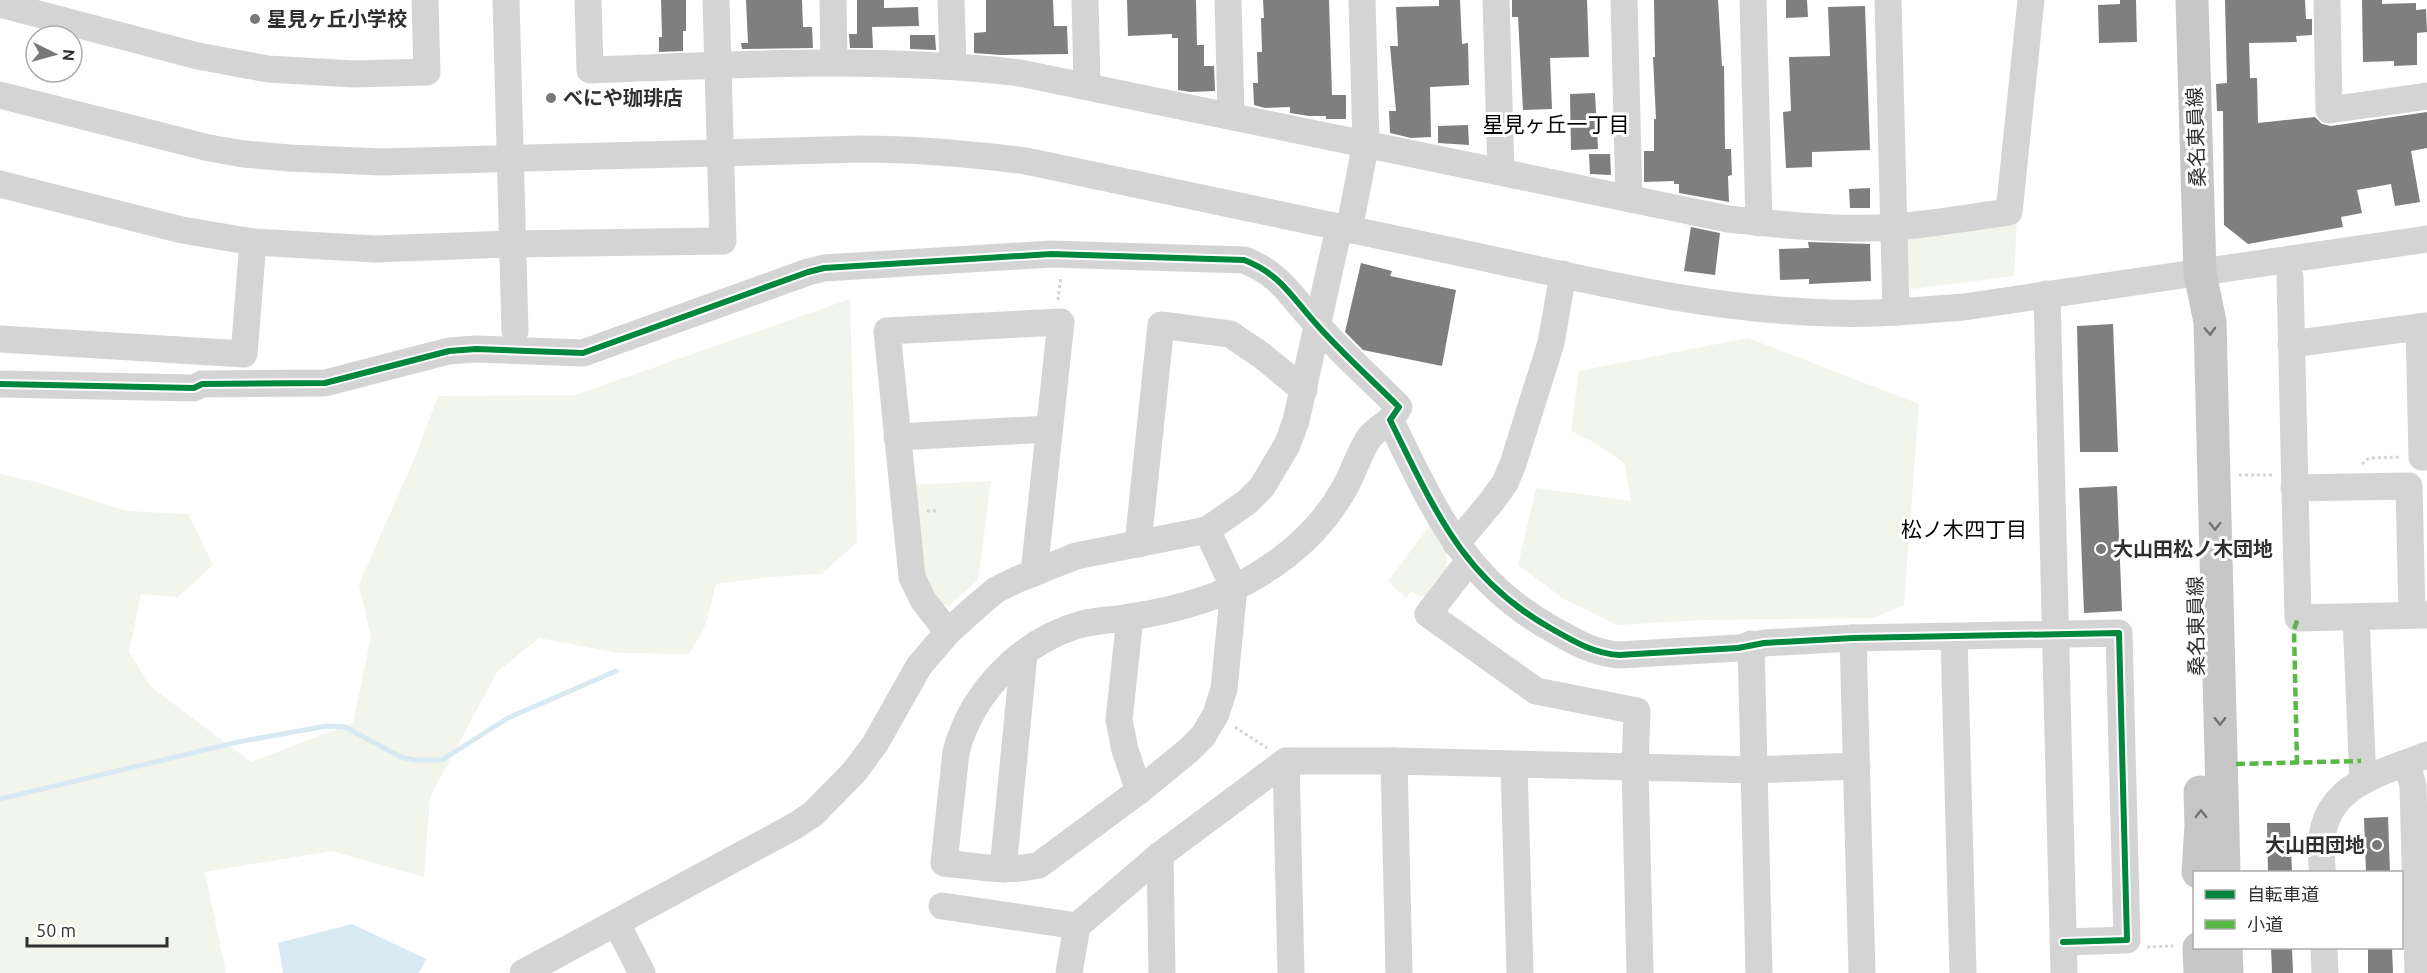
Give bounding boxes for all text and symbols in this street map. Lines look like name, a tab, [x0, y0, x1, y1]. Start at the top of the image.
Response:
place label: 星見ヶ丘小学校	[267, 7, 407, 30]
marker: 星見ヶ丘小学校	[248, 12, 262, 26]
north arrow	[24, 24, 84, 84]
text: N	[59, 49, 78, 62]
place label: べにや珈琲店	[563, 86, 683, 109]
street label: 桑名東員線	[2182, 87, 2209, 187]
marker: べにや珈琲店	[544, 91, 558, 105]
district label: 星見ヶ丘一丁目	[1483, 112, 1630, 136]
one-way arrow	[2203, 326, 2216, 335]
district label: 松ノ木四丁目	[1901, 517, 2027, 541]
one-way arrow	[2209, 521, 2221, 530]
place label: 大山田松ノ木団地	[2113, 537, 2273, 560]
marker: 大山田松ノ木団地	[2094, 542, 2108, 556]
street label: 桑名東員線	[2183, 576, 2208, 676]
one-way arrow	[2214, 716, 2226, 725]
one-way arrow	[2194, 810, 2207, 819]
place label: 大山田団地	[2265, 833, 2365, 856]
marker: 大山田団地	[2370, 838, 2384, 852]
legend	[2193, 871, 2403, 949]
text: 自転車道	[2247, 884, 2319, 904]
scale bar	[27, 910, 166, 948]
text: 小道	[2247, 914, 2283, 934]
text: 50 m	[36, 920, 76, 940]

